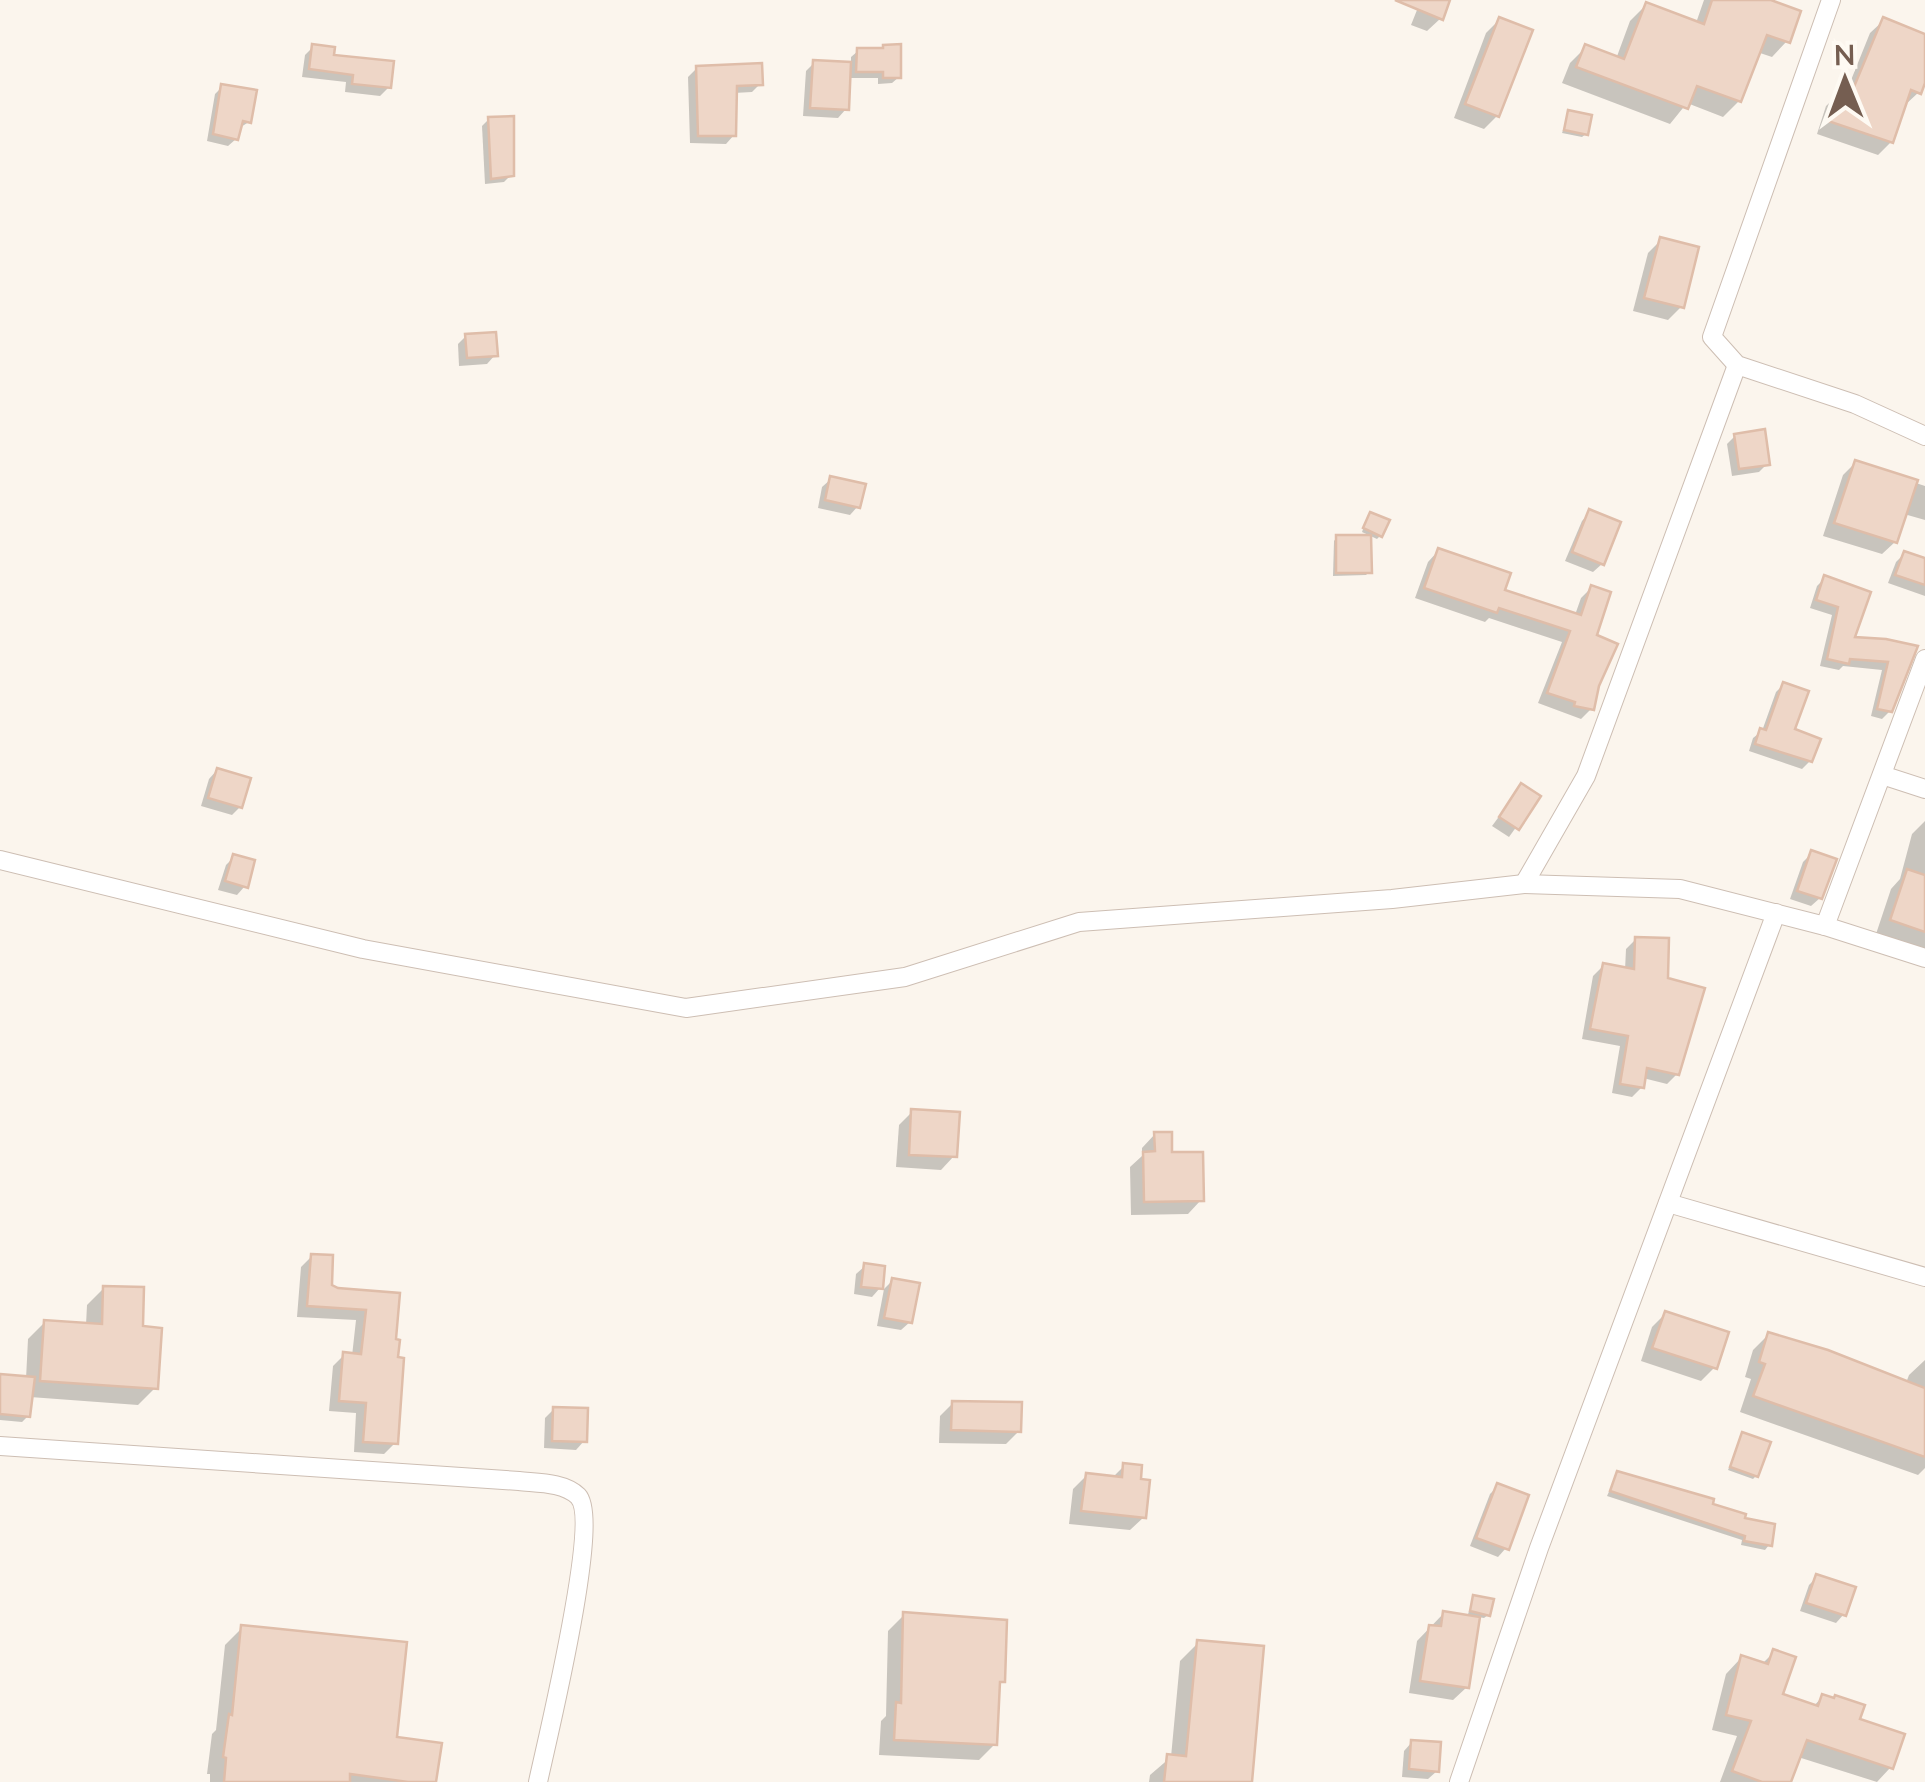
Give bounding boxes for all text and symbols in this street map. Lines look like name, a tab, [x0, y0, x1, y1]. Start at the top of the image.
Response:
north arrow	[1795, 30, 1895, 130]
text: N	[1833, 37, 1856, 71]

